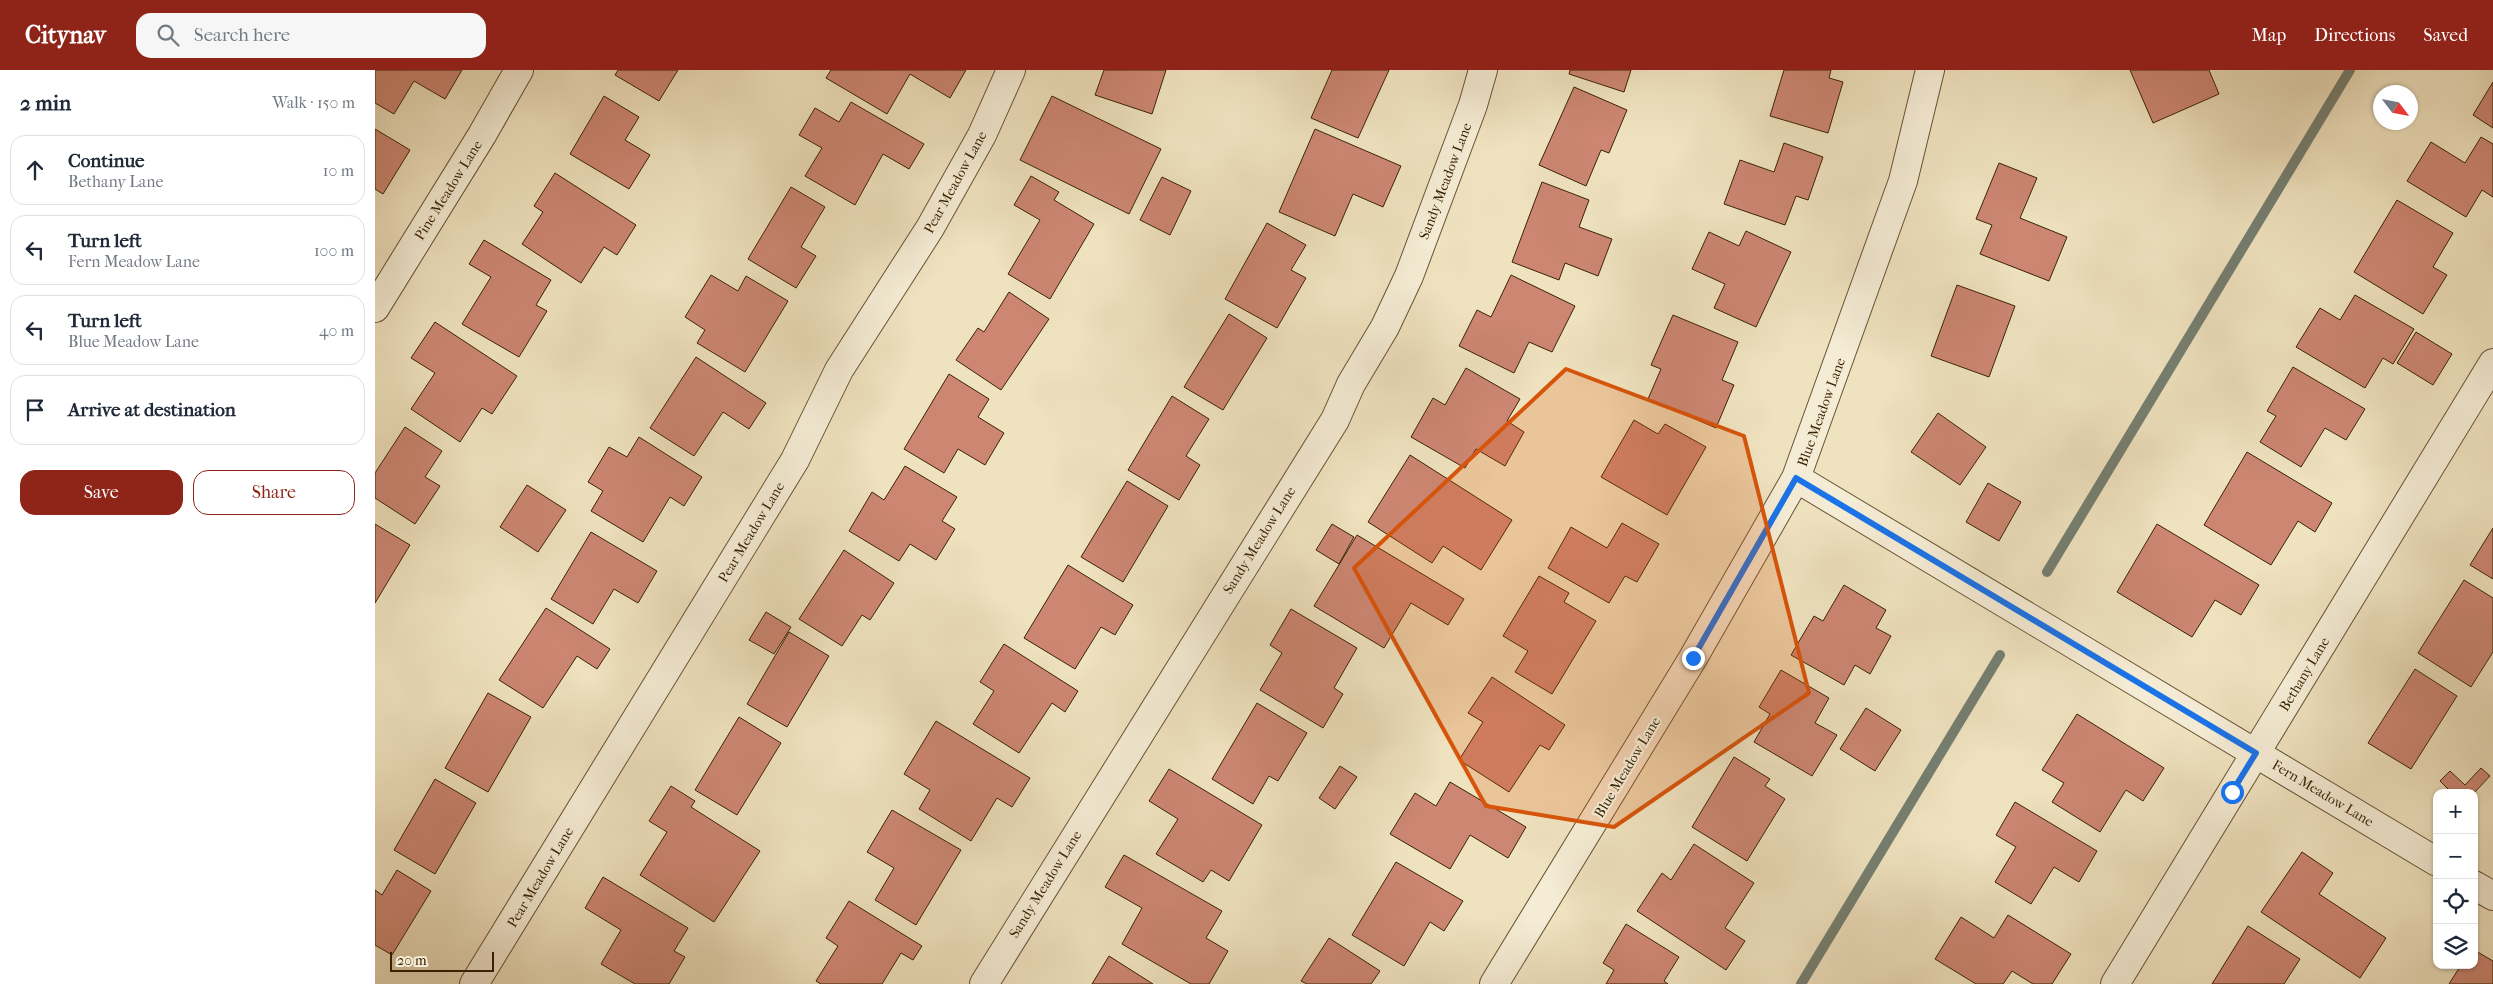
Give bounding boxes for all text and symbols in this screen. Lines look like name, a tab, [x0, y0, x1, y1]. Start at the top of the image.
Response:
search box	[136, 13, 486, 58]
text: Citynav	[25, 21, 106, 49]
icon: search	[154, 21, 182, 49]
text: Search here	[194, 24, 290, 46]
text: Map	[2252, 25, 2286, 46]
text: Directions	[2314, 25, 2395, 46]
text: Saved	[2423, 25, 2468, 46]
north arrow	[2373, 85, 2418, 130]
text: 2 min	[20, 91, 71, 115]
text: Walk · 150 m	[272, 93, 355, 112]
street label: Sandy Meadow Lane	[1415, 120, 1476, 242]
street label: Pear Meadow Lane	[920, 128, 991, 236]
street label: Pine Meadow Lane	[411, 137, 486, 243]
text: Continue	[68, 150, 144, 172]
icon: ahead	[21, 156, 49, 184]
text: 10 m	[323, 161, 354, 180]
text: Bethany Lane	[68, 172, 163, 191]
text: Turn left	[68, 230, 142, 252]
icon: left	[21, 236, 49, 264]
text: 100 m	[314, 241, 354, 260]
text: Fern Meadow Lane	[68, 252, 200, 271]
text: Turn left	[68, 310, 142, 332]
icon: left	[21, 316, 49, 344]
text: 40 m	[319, 321, 354, 340]
text: Blue Meadow Lane	[68, 332, 199, 351]
street label: Blue Meadow Lane	[1794, 355, 1849, 469]
icon: arrive	[21, 396, 49, 424]
text: Arrive at destination	[68, 399, 236, 421]
button: Save	[20, 470, 183, 515]
button: Share	[193, 470, 355, 515]
street label: Pear Meadow Lane	[715, 479, 788, 586]
street label: Sandy Meadow Lane	[1219, 483, 1299, 597]
street label: Bethany Lane	[2276, 634, 2333, 714]
route end	[1682, 647, 1705, 670]
street label: Blue Meadow Lane	[1591, 714, 1664, 821]
street label: Fern Meadow Lane	[2269, 756, 2377, 830]
route start	[2221, 781, 2244, 804]
map controls	[2433, 789, 2478, 969]
button: +	[2433, 789, 2478, 834]
street label: Pear Meadow Lane	[504, 824, 577, 931]
street label: Sandy Meadow Lane	[1005, 827, 1085, 941]
button: −	[2433, 834, 2478, 879]
button: locate	[2433, 879, 2478, 924]
button: layers	[2433, 924, 2478, 969]
scale bar	[390, 949, 494, 972]
text: 20 m	[397, 952, 427, 969]

